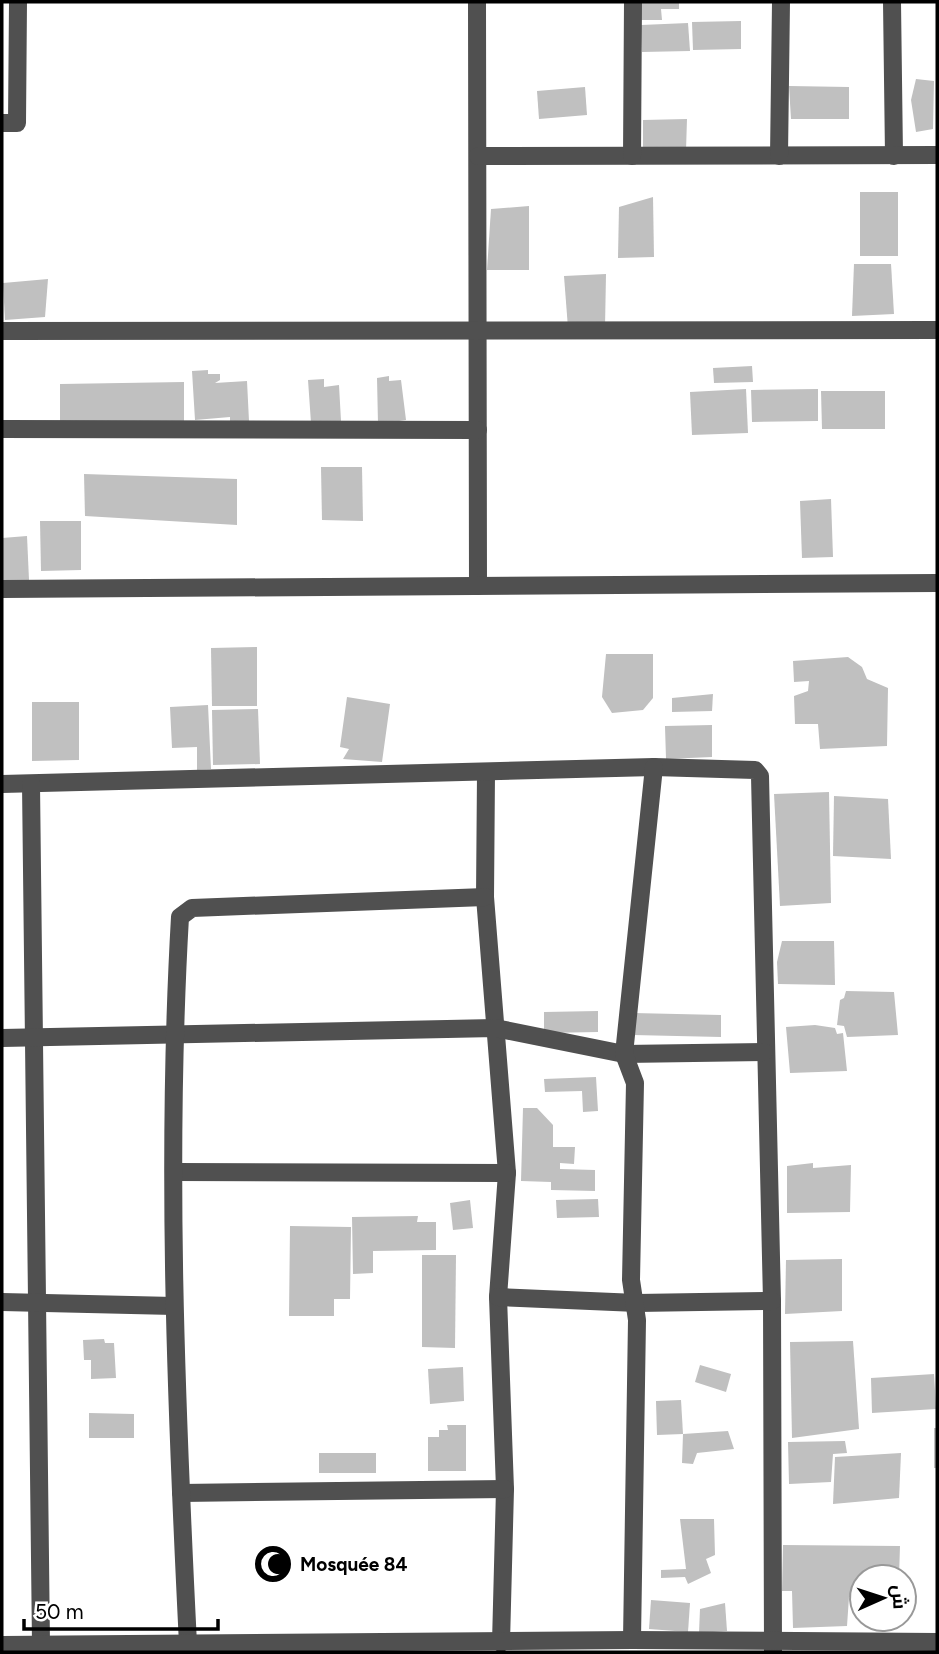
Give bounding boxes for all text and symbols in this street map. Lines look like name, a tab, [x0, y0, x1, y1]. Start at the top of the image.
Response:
mosque icon: Mosquée 84	[252, 1543, 294, 1585]
place label: Mosquée 84	[300, 1553, 408, 1576]
north arrow	[848, 1563, 918, 1633]
text: ش	[887, 1584, 912, 1610]
scale bar	[24, 1588, 219, 1632]
text: 50 m	[35, 1599, 84, 1624]

